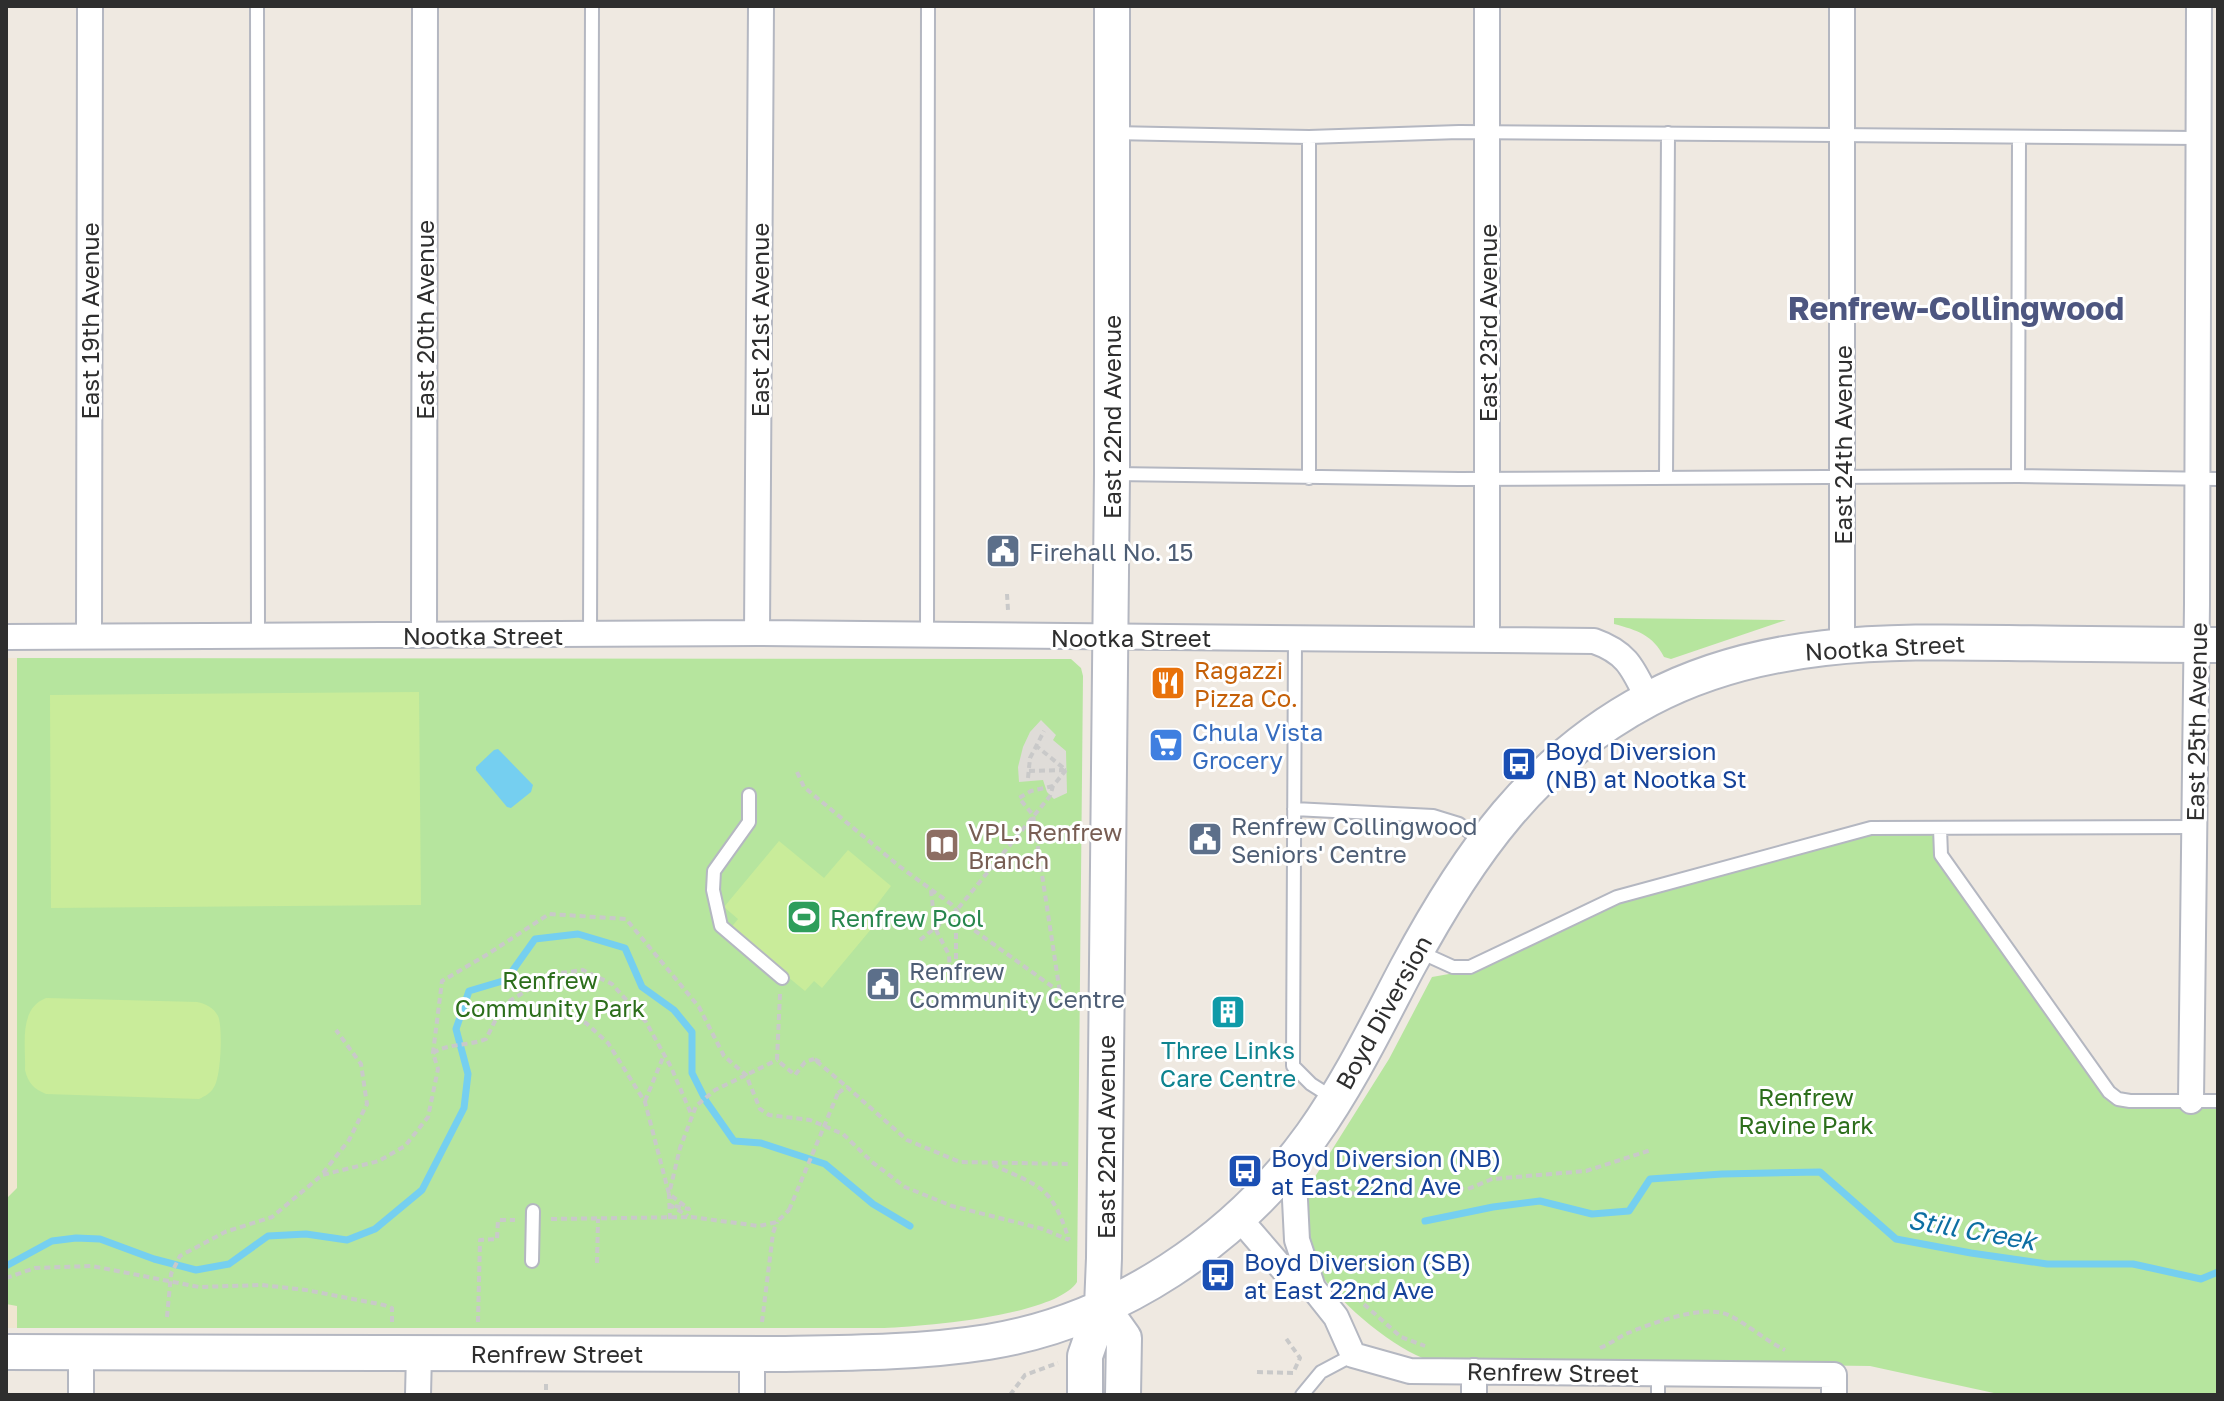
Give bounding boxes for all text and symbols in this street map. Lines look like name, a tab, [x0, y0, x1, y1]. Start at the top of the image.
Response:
street label: East 20th Avenue	[410, 220, 439, 420]
street label: East 19th Avenue	[75, 222, 104, 420]
street label: East 21st Avenue	[745, 223, 774, 417]
street label: East 23rd Avenue	[1473, 224, 1502, 422]
district label: Renfrew-Collingwood	[1788, 289, 2124, 327]
street label: East 22nd Avenue	[1097, 315, 1126, 519]
street label: East 24th Avenue	[1828, 345, 1857, 545]
public building icon: Firehall No. 15	[984, 532, 1022, 570]
place label: Firehall No. 15	[1029, 537, 1193, 566]
street label: Nootka Street	[403, 621, 563, 650]
street label: East 25th Avenue	[2180, 622, 2212, 822]
street label: Nootka Street	[1051, 623, 1211, 652]
street label: Nootka Street	[1804, 628, 1966, 666]
place label: Ragazzi Pizza Co.	[1194, 655, 1298, 712]
restaurant icon: Ragazzi Pizza Co.	[1149, 664, 1187, 702]
place label: Chula Vista Grocery	[1192, 717, 1323, 774]
supermarket icon: Chula Vista Grocery	[1147, 726, 1185, 764]
place label: Boyd Diversion (NB) at Nootka St	[1545, 736, 1746, 793]
bus stop icon: Boyd Diversion (NB) at Nootka St	[1500, 745, 1538, 783]
place label: Renfrew Collingwood Seniors' Centre	[1231, 811, 1478, 868]
place label: VPL: Renfrew Branch	[968, 817, 1122, 874]
public building icon: Renfrew Collingwood Seniors' Centre	[1186, 820, 1224, 858]
library icon: VPL: Renfrew Branch	[923, 826, 961, 864]
sports icon: Renfrew Pool	[785, 898, 823, 936]
place label: Renfrew Pool	[830, 903, 984, 932]
street label: Boyd Diversion	[1329, 930, 1437, 1094]
place label: Renfrew Community Centre	[909, 956, 1125, 1013]
park label: Renfrew Community Park	[455, 965, 645, 1022]
public building icon: Renfrew Community Centre	[864, 965, 902, 1003]
building icon: Three Links Care Centre	[1209, 993, 1247, 1031]
street label: East 22nd Avenue	[1091, 1035, 1120, 1239]
place label: Three Links Care Centre	[1160, 1035, 1296, 1092]
park label: Renfrew Ravine Park	[1738, 1082, 1874, 1139]
place label: Boyd Diversion (NB) at East 22nd Ave	[1271, 1143, 1501, 1200]
bus stop icon: Boyd Diversion (NB) at East 22nd Ave	[1226, 1152, 1264, 1190]
water label: Still Creek	[1906, 1204, 2041, 1257]
place label: Boyd Diversion (SB) at East 22nd Ave	[1244, 1247, 1471, 1304]
bus stop icon: Boyd Diversion (SB) at East 22nd Ave	[1199, 1256, 1237, 1294]
street label: Renfrew Street	[471, 1339, 643, 1368]
street label: Renfrew Street	[1466, 1356, 1640, 1388]

